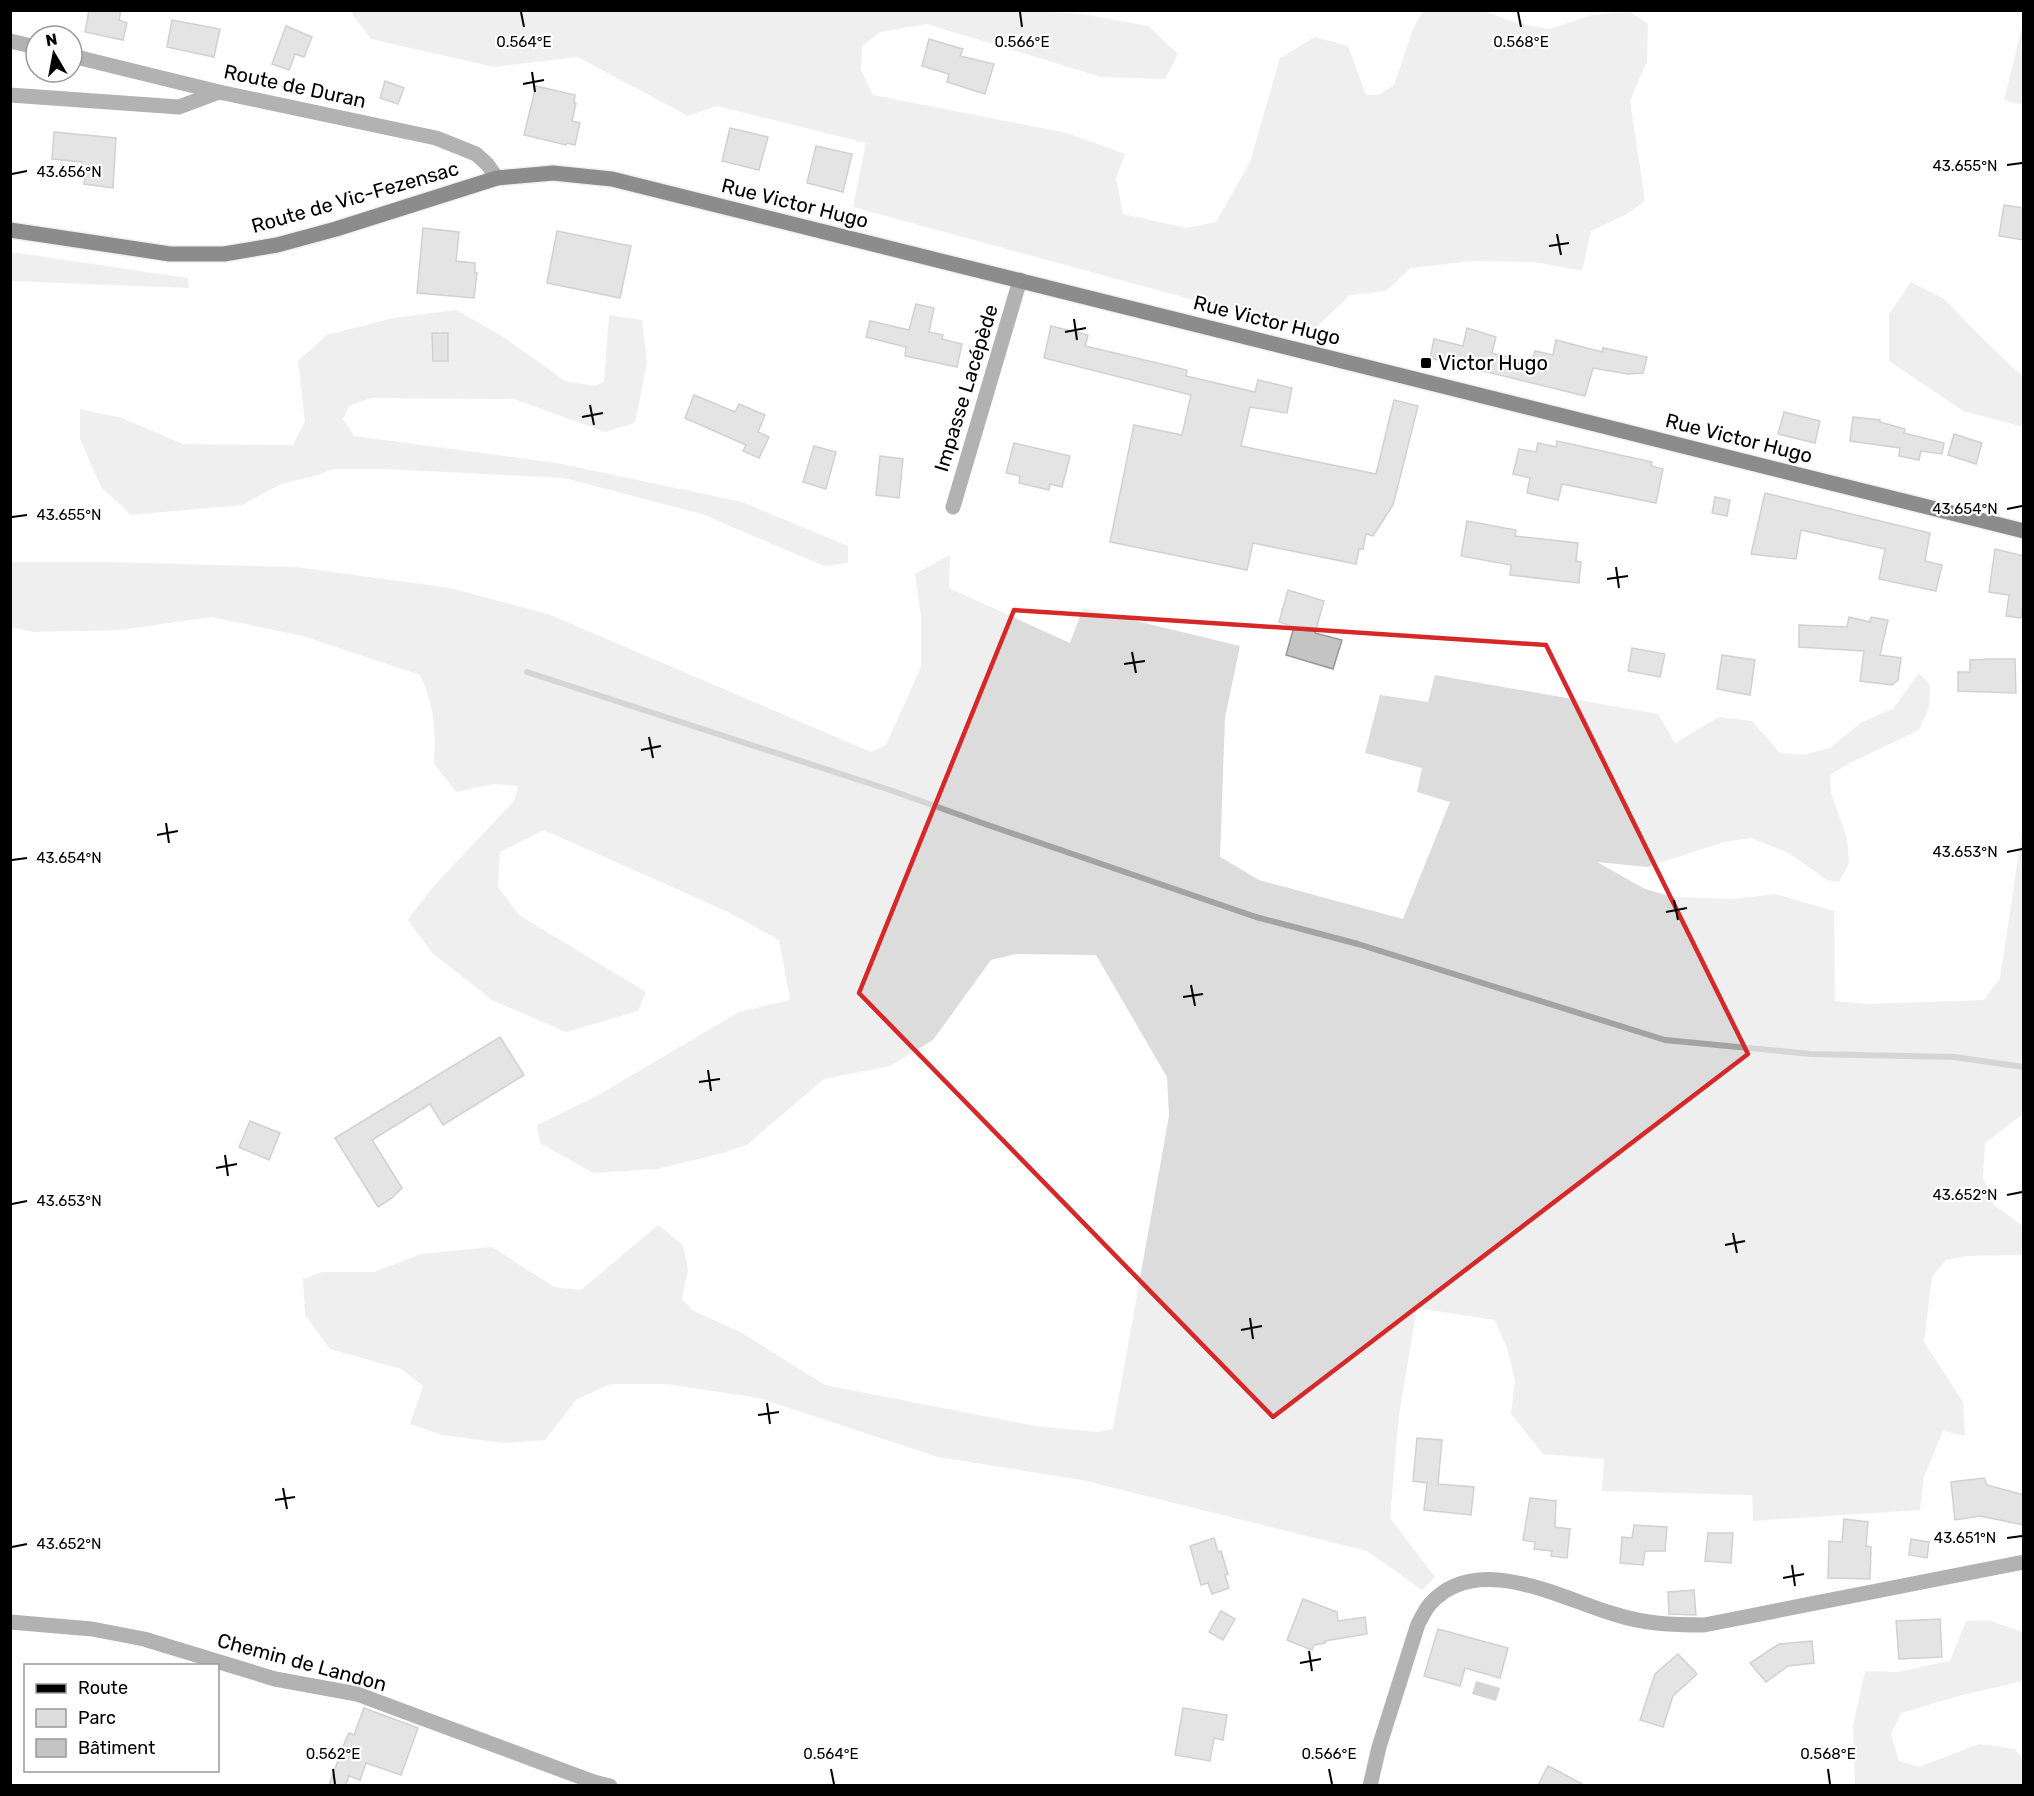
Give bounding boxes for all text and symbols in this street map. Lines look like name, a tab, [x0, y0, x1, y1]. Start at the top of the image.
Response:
north arrow	[24, 24, 84, 84]
text: N	[44, 29, 59, 50]
text: 0.564°E	[496, 33, 552, 51]
text: 0.566°E	[995, 33, 1049, 51]
text: 0.568°E	[1493, 33, 1549, 51]
street label: Route de Duran	[222, 59, 368, 113]
street label: Route de Vic-Fezensac	[249, 156, 461, 238]
text: 43.655°N	[1932, 157, 1998, 175]
text: 43.656°N	[36, 163, 102, 181]
street label: Rue Victor Hugo	[719, 173, 871, 233]
street label: Rue Victor Hugo	[1191, 290, 1343, 350]
street label: Impasse Lacépède	[929, 302, 1003, 474]
place label: Victor Hugo	[1438, 351, 1548, 375]
marker: Victor Hugo	[1419, 356, 1433, 370]
street label: Rue Victor Hugo	[1663, 408, 1815, 468]
text: 43.654°N	[1932, 500, 1998, 518]
text: 43.655°N	[36, 506, 102, 524]
text: 43.653°N	[1932, 843, 1998, 861]
text: 43.654°N	[36, 849, 102, 867]
text: 43.652°N	[1933, 1186, 1997, 1204]
text: 43.653°N	[36, 1192, 102, 1210]
text: 43.651°N	[1934, 1529, 1996, 1547]
text: 43.652°N	[37, 1535, 101, 1553]
street label: Chemin de Landon	[215, 1628, 389, 1696]
legend	[24, 1664, 219, 1772]
text: Route	[78, 1677, 128, 1699]
text: Parc	[78, 1707, 116, 1729]
text: Bâtiment	[78, 1737, 155, 1759]
text: 0.562°E	[306, 1745, 360, 1763]
text: 0.564°E	[803, 1745, 859, 1763]
text: 0.566°E	[1302, 1745, 1356, 1763]
text: 0.568°E	[1800, 1745, 1856, 1763]

